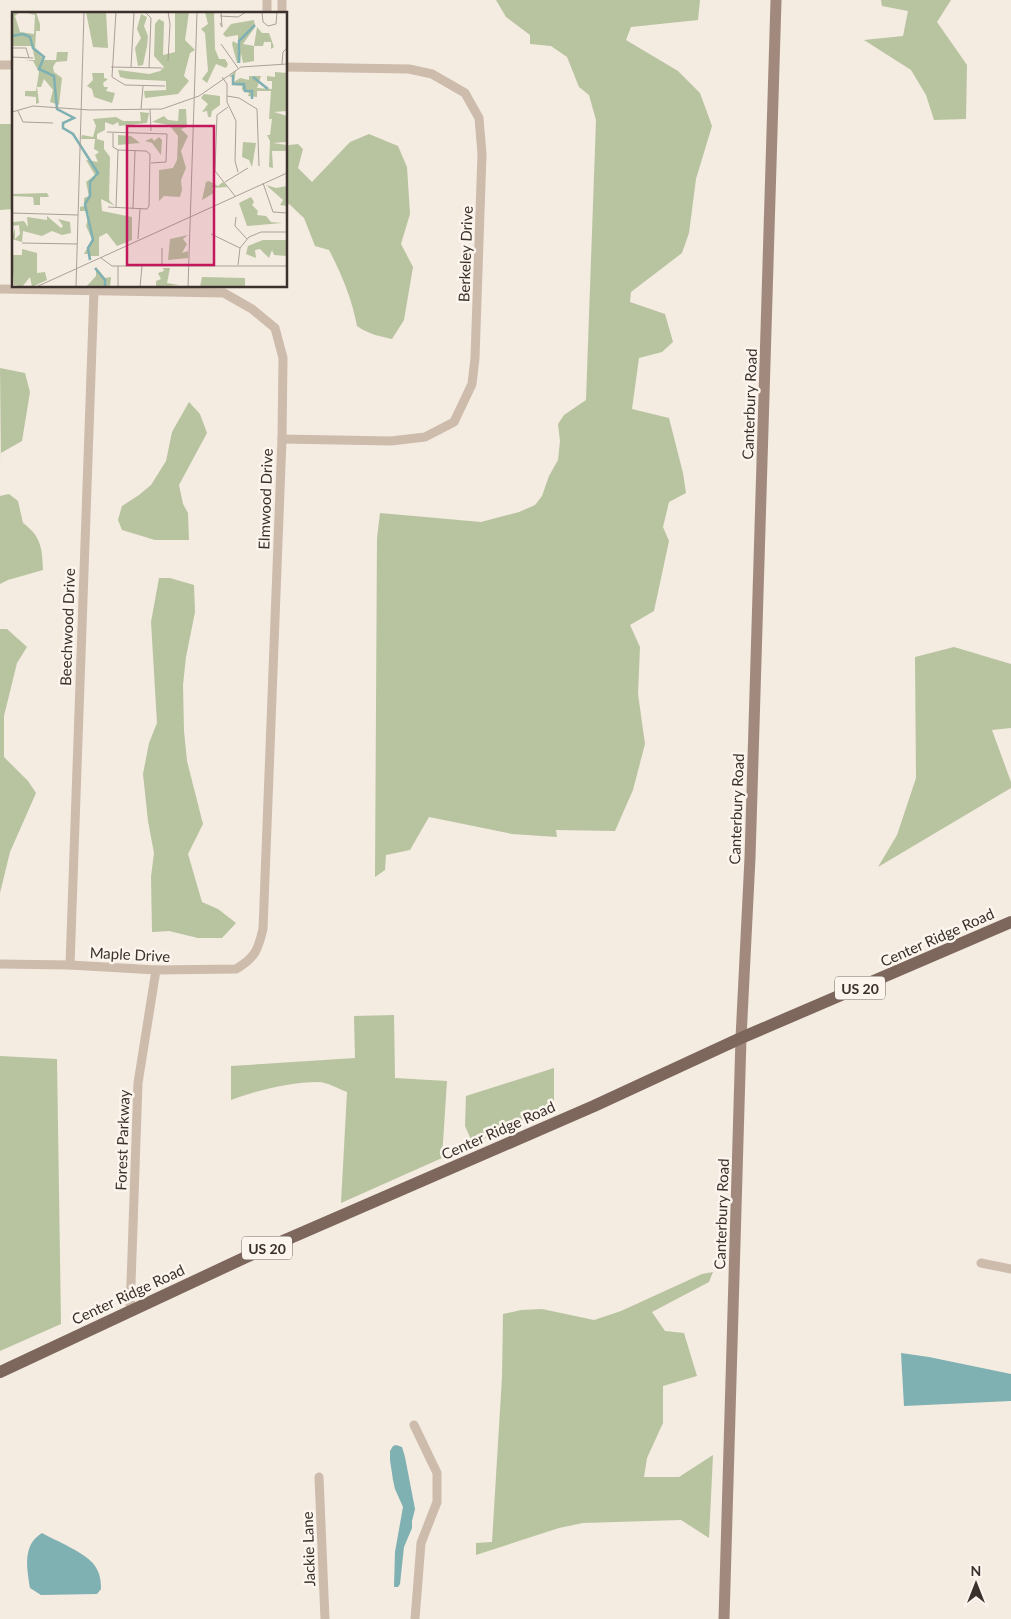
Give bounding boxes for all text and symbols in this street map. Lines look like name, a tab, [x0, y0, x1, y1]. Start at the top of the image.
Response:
inset map	[12, 12, 288, 288]
street label: Berkeley Drive	[454, 205, 476, 302]
street label: Canterbury Road	[738, 348, 760, 460]
street label: Elmwood Drive	[254, 448, 276, 550]
street label: Beechwood Drive	[56, 568, 78, 686]
street label: Canterbury Road	[725, 753, 747, 865]
street label: Center Ridge Road	[877, 904, 997, 970]
street label: Maple Drive	[89, 943, 171, 965]
road number: US 20	[835, 976, 885, 1000]
street label: Forest Parkway	[111, 1089, 133, 1191]
street label: Center Ridge Road	[438, 1097, 558, 1163]
street label: Canterbury Road	[710, 1158, 732, 1270]
road number: US 20	[242, 1236, 292, 1260]
street label: Center Ridge Road	[69, 1260, 187, 1328]
street label: Jackie Lane	[298, 1511, 318, 1587]
north arrow	[951, 1559, 1001, 1609]
text: N	[971, 1562, 981, 1579]

